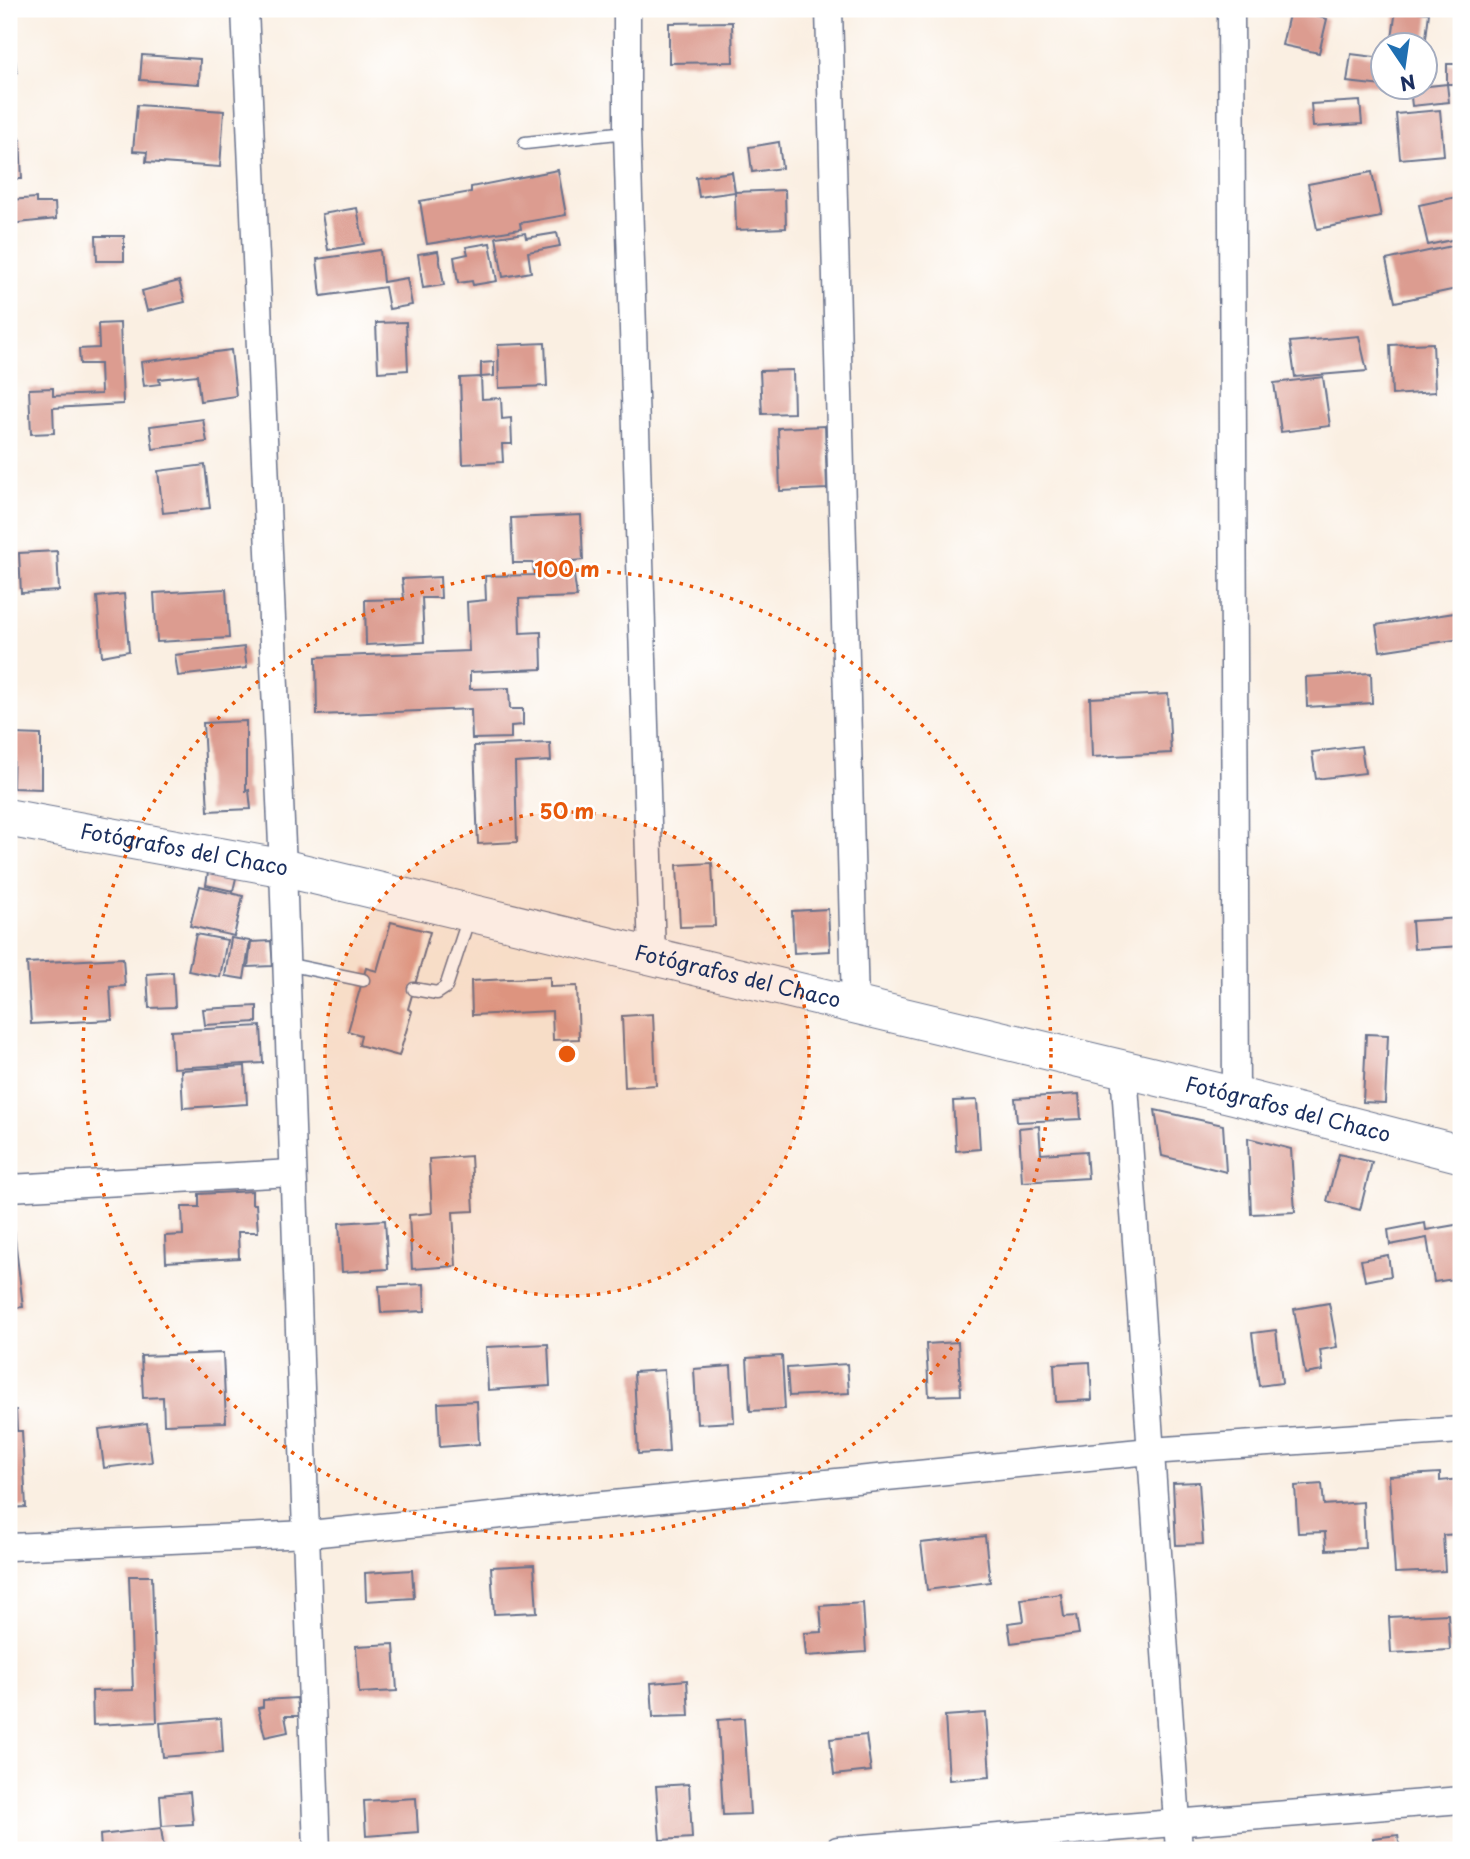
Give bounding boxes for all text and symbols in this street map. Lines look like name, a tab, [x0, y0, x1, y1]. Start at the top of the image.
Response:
north arrow	[1368, 32, 1438, 102]
text: N	[1398, 68, 1419, 99]
text: 100 m	[534, 552, 600, 584]
text: 50 m	[540, 794, 594, 826]
street label: Fotógrafos del Chaco	[78, 813, 291, 883]
street label: Fotógrafos del Chaco	[632, 935, 844, 1015]
centre of rings	[555, 1042, 579, 1066]
street label: Fotógrafos del Chaco	[1182, 1066, 1394, 1149]

